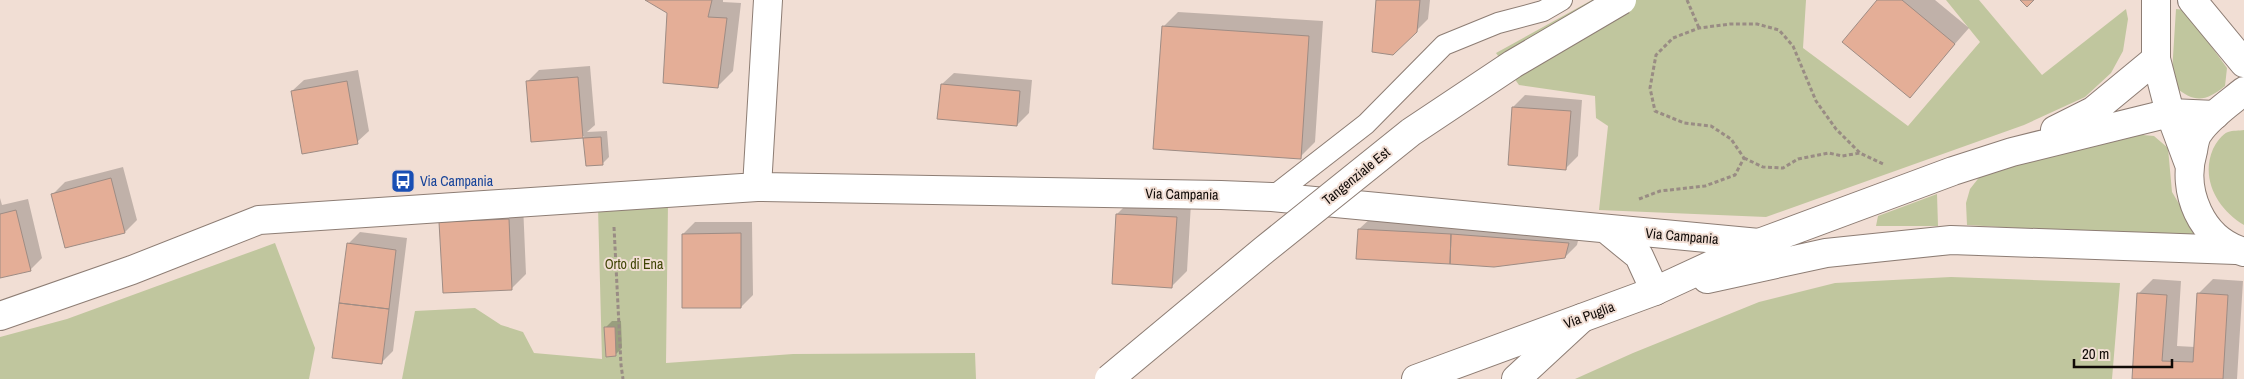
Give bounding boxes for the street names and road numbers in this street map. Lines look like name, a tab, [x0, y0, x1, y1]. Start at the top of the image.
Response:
street label: Tangenziale Est	[1319, 143, 1393, 209]
street label: Via Campania	[1145, 184, 1219, 204]
street label: Via Campania	[1645, 224, 1720, 248]
street label: Via Puglia	[1561, 297, 1617, 332]

